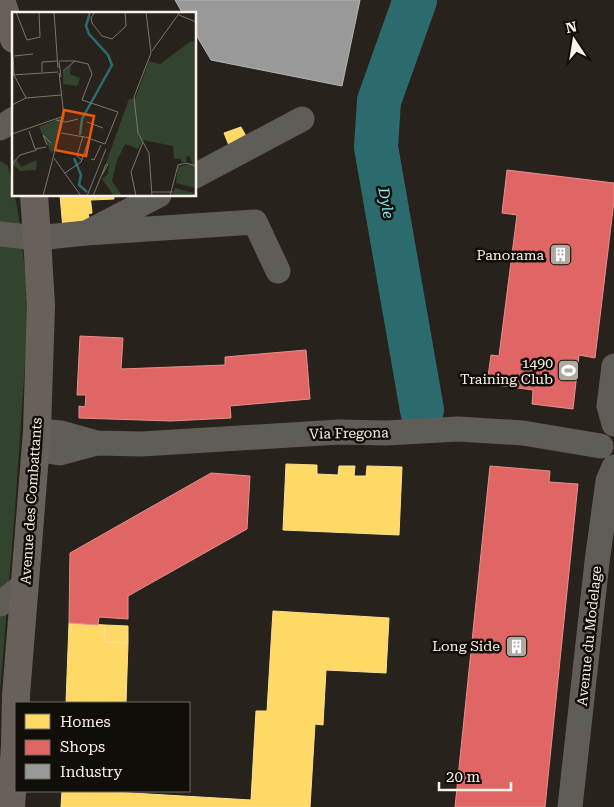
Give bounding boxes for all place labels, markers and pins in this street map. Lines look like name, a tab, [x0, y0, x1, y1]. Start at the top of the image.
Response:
building icon: Panorama	[548, 243, 572, 267]
place label: Panorama	[477, 247, 544, 263]
place label: 1490 Training Club	[460, 355, 553, 387]
sports icon: 1490 Training Club	[557, 359, 581, 383]
building icon: Long Side	[504, 634, 528, 658]
place label: Long Side	[432, 638, 500, 654]

